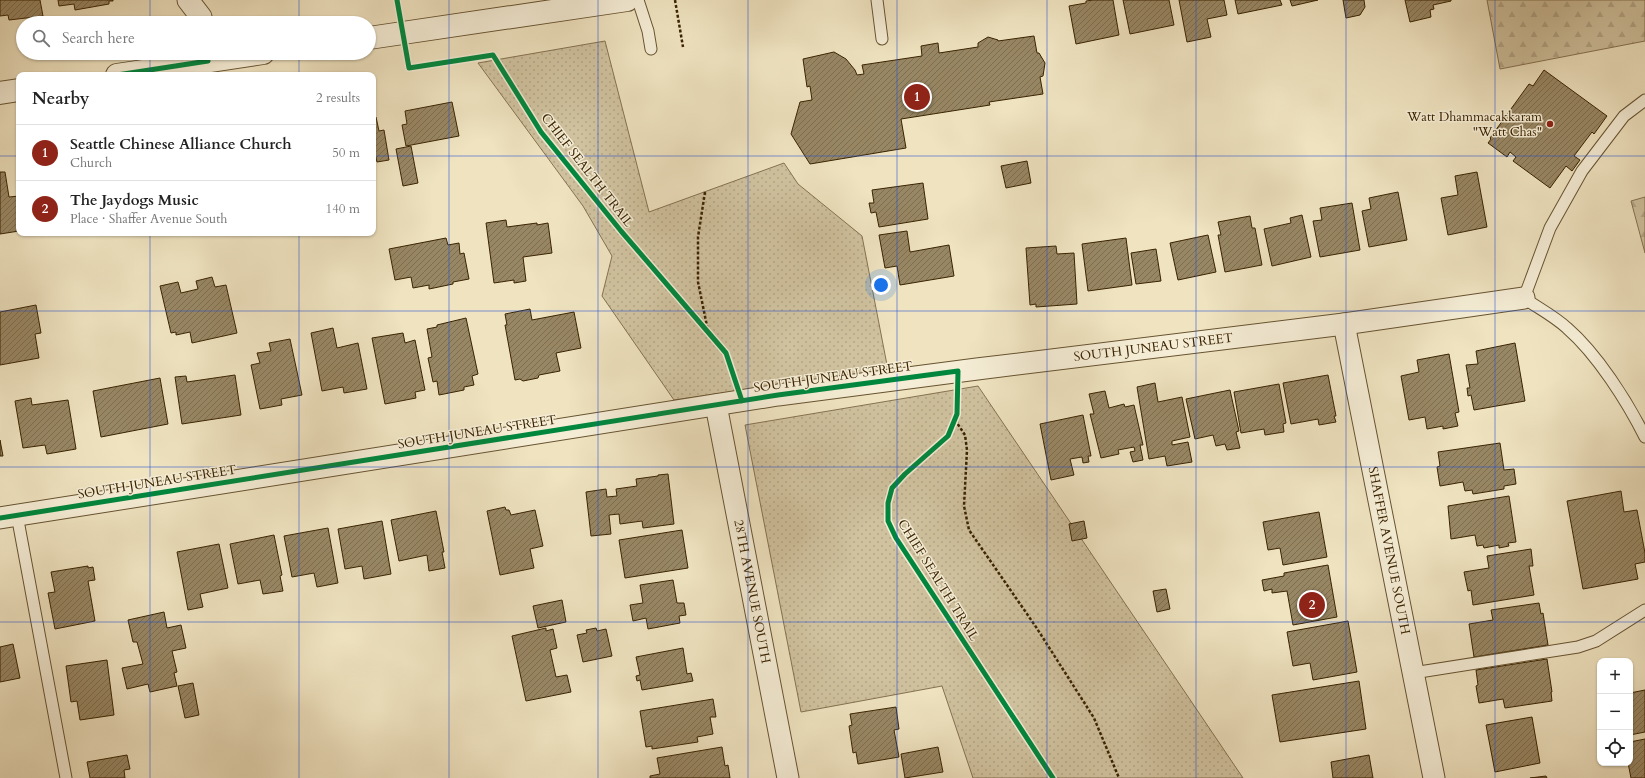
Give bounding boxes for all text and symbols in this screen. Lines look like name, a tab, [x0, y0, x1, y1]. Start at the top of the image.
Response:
search box	[16, 16, 376, 60]
icon: search	[30, 27, 52, 49]
text: Search here	[62, 28, 135, 48]
pin: 1	[904, 82, 930, 112]
text: Nearby	[32, 87, 89, 110]
text: 2 results	[316, 89, 360, 107]
place label: Watt Dhammacakkaram "Watt Chas"	[1406, 108, 1542, 141]
street label: CHIEF SEALTH TRAIL	[537, 109, 637, 231]
marker: Watt Dhammacakkaram "Watt Chas"	[1545, 119, 1555, 129]
text: Seattle Chinese Alliance Church	[70, 134, 292, 154]
text: 1	[42, 144, 48, 162]
text: 50 m	[332, 144, 360, 162]
text: Church	[70, 154, 112, 172]
text: The Jaydogs Music	[70, 190, 199, 210]
text: 2	[42, 200, 48, 218]
text: 140 m	[326, 200, 360, 218]
text: Place · Shaffer Avenue South	[70, 210, 228, 228]
your location	[871, 275, 891, 295]
street label: SOUTH JUNEAU STREET	[1073, 329, 1235, 366]
street label: SOUTH JUNEAU STREET	[752, 357, 914, 397]
street label: SOUTH JUNEAU STREET	[396, 410, 558, 453]
street label: SOUTH JUNEAU STREET	[76, 460, 238, 503]
street label: SHAFFER AVENUE SOUTH	[1363, 465, 1414, 636]
street label: CHIEF SEALTH TRAIL	[893, 516, 983, 644]
street label: 28TH AVENUE SOUTH	[729, 518, 775, 665]
pin: 2	[1299, 590, 1325, 620]
map controls	[1597, 658, 1633, 766]
button: +	[1597, 658, 1633, 694]
button: −	[1597, 694, 1633, 730]
button: locate	[1597, 730, 1633, 766]

